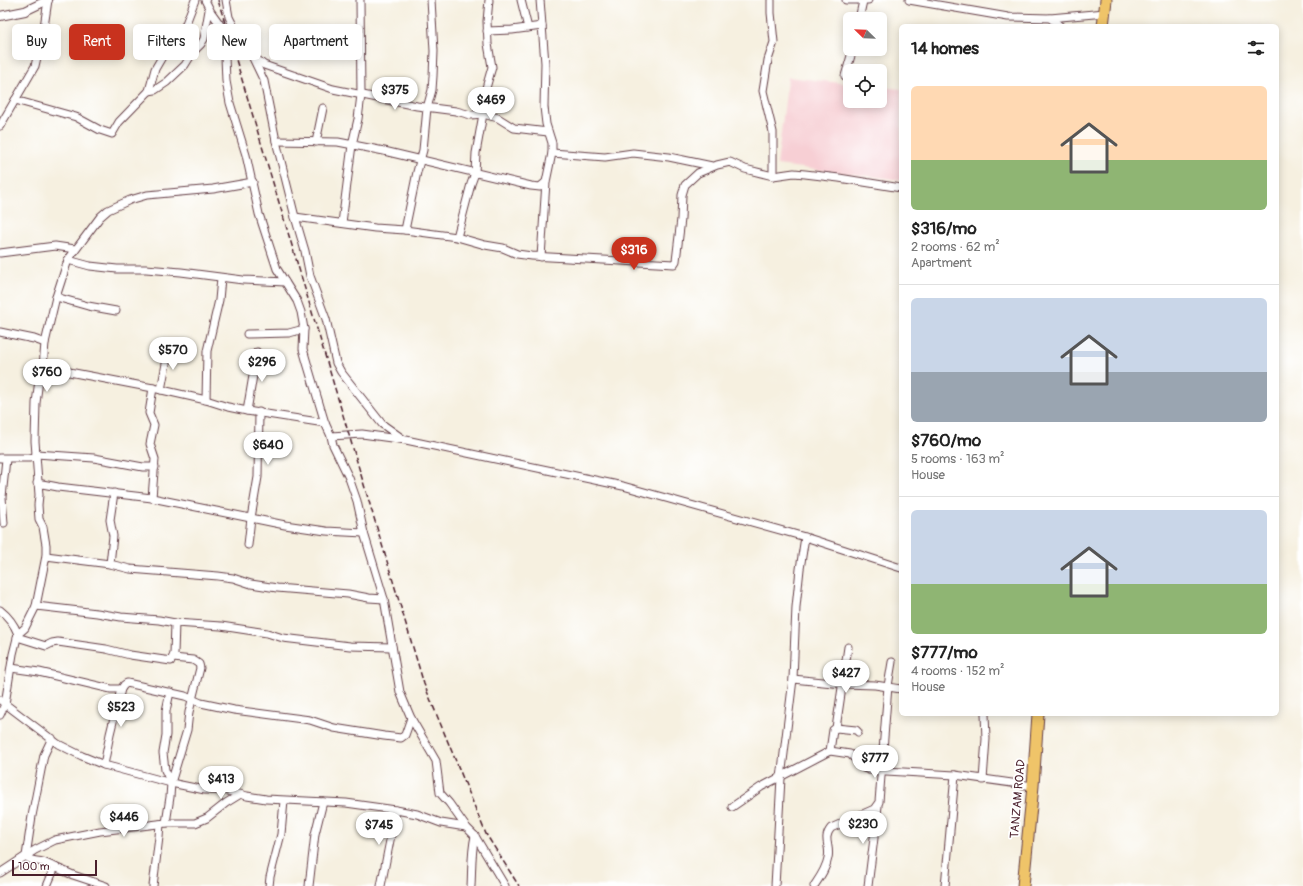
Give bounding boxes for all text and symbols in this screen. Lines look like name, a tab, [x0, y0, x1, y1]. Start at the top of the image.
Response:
north arrow	[843, 12, 887, 56]
map controls	[843, 12, 887, 108]
chip: Buy	[12, 24, 61, 60]
chip: Rent	[69, 24, 125, 60]
chip: Filters	[133, 24, 199, 60]
chip: New	[207, 24, 261, 60]
chip: Apartment	[269, 24, 362, 60]
icon: filters	[1245, 37, 1267, 59]
text: 14 homes	[911, 38, 979, 59]
button: locate	[843, 64, 887, 108]
pin: $375	[371, 77, 419, 111]
text: $375	[381, 82, 409, 98]
pin: $469	[467, 87, 515, 121]
text: $469	[477, 92, 505, 108]
icon: home	[1053, 112, 1125, 184]
text: $316/mo	[911, 218, 977, 239]
pin: $316	[610, 237, 658, 271]
text: 2 rooms · 62 m²	[911, 239, 1000, 255]
text: $316	[621, 242, 647, 258]
text: Apartment	[911, 255, 972, 271]
icon: home	[1053, 324, 1125, 396]
pin: $570	[149, 337, 197, 371]
text: $570	[158, 342, 188, 358]
pin: $296	[238, 349, 286, 383]
text: $296	[248, 354, 276, 370]
pin: $760	[23, 359, 71, 393]
text: $760	[32, 364, 62, 380]
text: $760/mo	[911, 430, 981, 451]
pin: $640	[244, 432, 292, 466]
text: $640	[252, 437, 284, 453]
text: 5 rooms · 163 m²	[911, 451, 1005, 467]
text: House	[911, 467, 945, 483]
icon: home	[1053, 536, 1125, 608]
text: $777/mo	[911, 642, 978, 663]
pin: $427	[822, 660, 870, 694]
text: 4 rooms · 152 m²	[911, 663, 1005, 679]
text: $427	[832, 665, 860, 681]
text: House	[911, 679, 945, 695]
pin: $523	[97, 694, 145, 728]
text: $523	[107, 699, 135, 715]
pin: $777	[851, 745, 899, 779]
text: $777	[861, 750, 889, 766]
street label: TANZAM ROAD	[1007, 758, 1029, 839]
pin: $413	[197, 766, 245, 800]
text: $413	[208, 771, 234, 787]
pin: $446	[100, 804, 148, 838]
text: $446	[109, 809, 139, 825]
pin: $230	[839, 811, 887, 845]
pin: $745	[355, 812, 403, 846]
text: $230	[848, 816, 878, 832]
text: $745	[365, 817, 393, 833]
scale bar	[12, 858, 97, 877]
text: 100 m	[18, 860, 49, 873]

